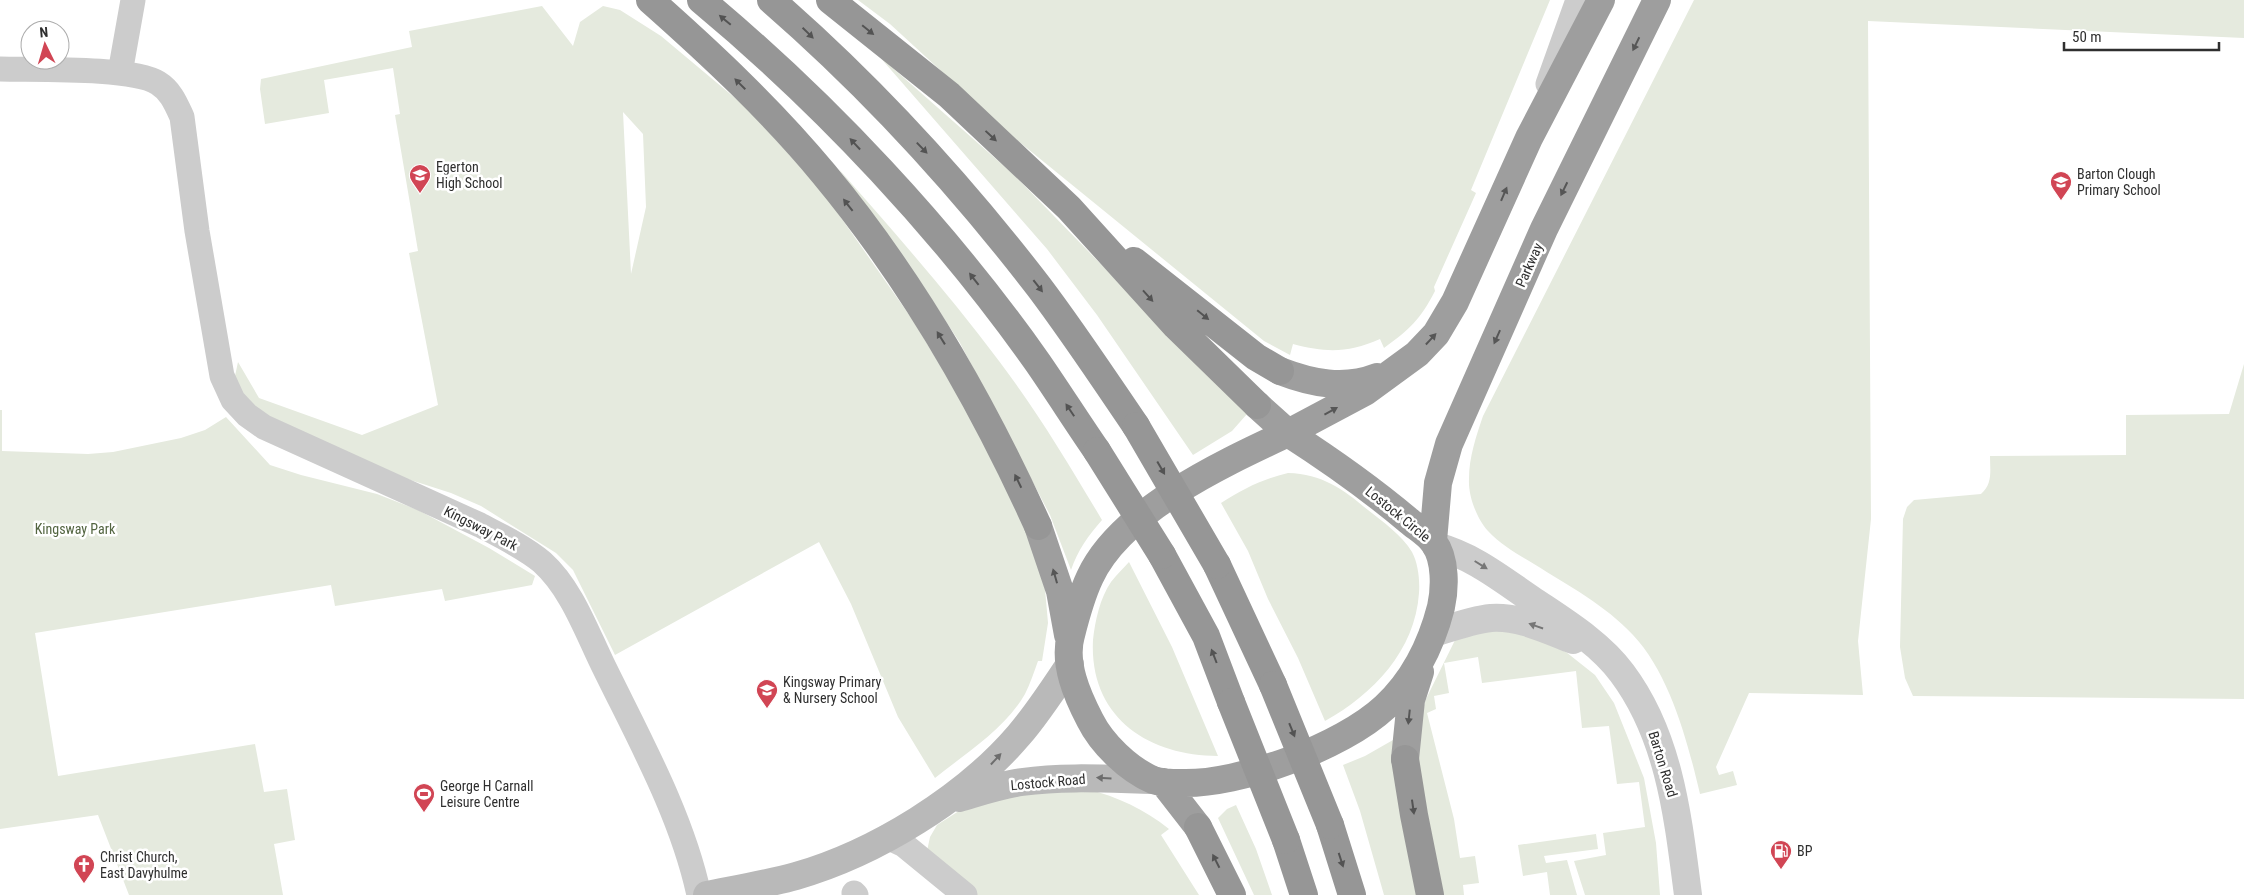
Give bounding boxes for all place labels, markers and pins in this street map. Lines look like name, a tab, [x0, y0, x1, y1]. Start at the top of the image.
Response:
place label: Egerton High School	[436, 159, 503, 191]
school or university icon: Egerton High School	[408, 163, 432, 194]
place label: Barton Clough Primary School	[2077, 166, 2161, 198]
school or university icon: Barton Clough Primary School	[2049, 170, 2073, 201]
place label: Kingsway Primary & Nursery School	[783, 674, 882, 706]
school or university icon: Kingsway Primary & Nursery School	[755, 678, 779, 709]
place label: George H Carnall Leisure Centre	[440, 778, 533, 810]
sports icon: George H Carnall Leisure Centre	[412, 782, 436, 813]
fuel station icon: BP	[1769, 839, 1793, 870]
place label: BP	[1797, 843, 1813, 859]
place label: Christ Church, East Davyhulme	[100, 849, 188, 881]
church icon: Christ Church, East Davyhulme	[72, 853, 96, 884]

